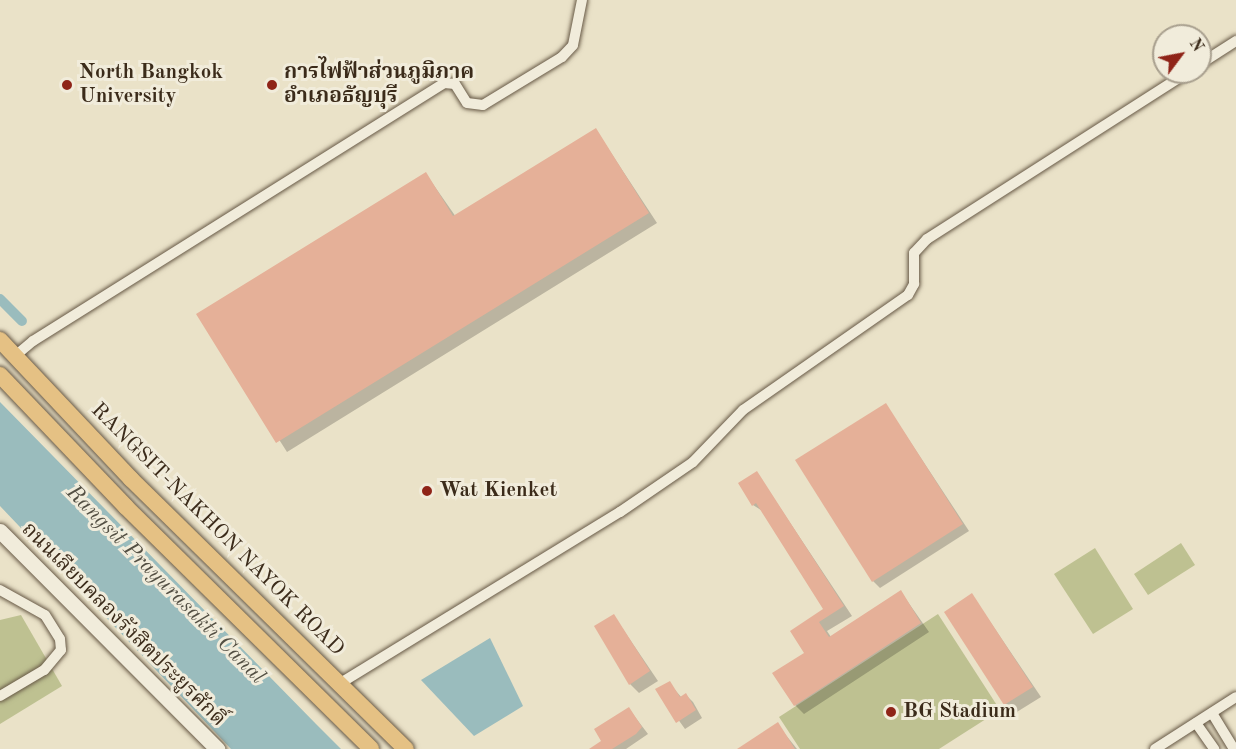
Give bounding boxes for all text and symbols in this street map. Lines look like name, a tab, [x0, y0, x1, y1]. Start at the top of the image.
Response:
north arrow	[1152, 24, 1212, 84]
text: N	[1186, 36, 1206, 55]
place label: North Bangkok University	[79, 60, 223, 110]
place label: การไฟฟ้าส่วนภูมิภาค อำเภอธัญบุรี	[284, 60, 474, 110]
marker: North Bangkok University	[60, 78, 74, 92]
marker: การไฟฟ้าส่วนภูมิภาค อำเภอธัญบุรี	[265, 78, 279, 92]
street label: RANGSIT-NAKHON NAYOK ROAD	[85, 398, 349, 662]
place label: Wat Kienket	[439, 478, 557, 504]
water label: Rangsit Prayurasakti Canal	[60, 480, 270, 690]
marker: Wat Kienket	[420, 484, 434, 498]
street label: ถนนเลียบคลองรังสิตประยูรศักดิ์	[16, 518, 230, 732]
place label: BG Stadium	[903, 699, 1016, 725]
marker: BG Stadium	[884, 705, 898, 719]

